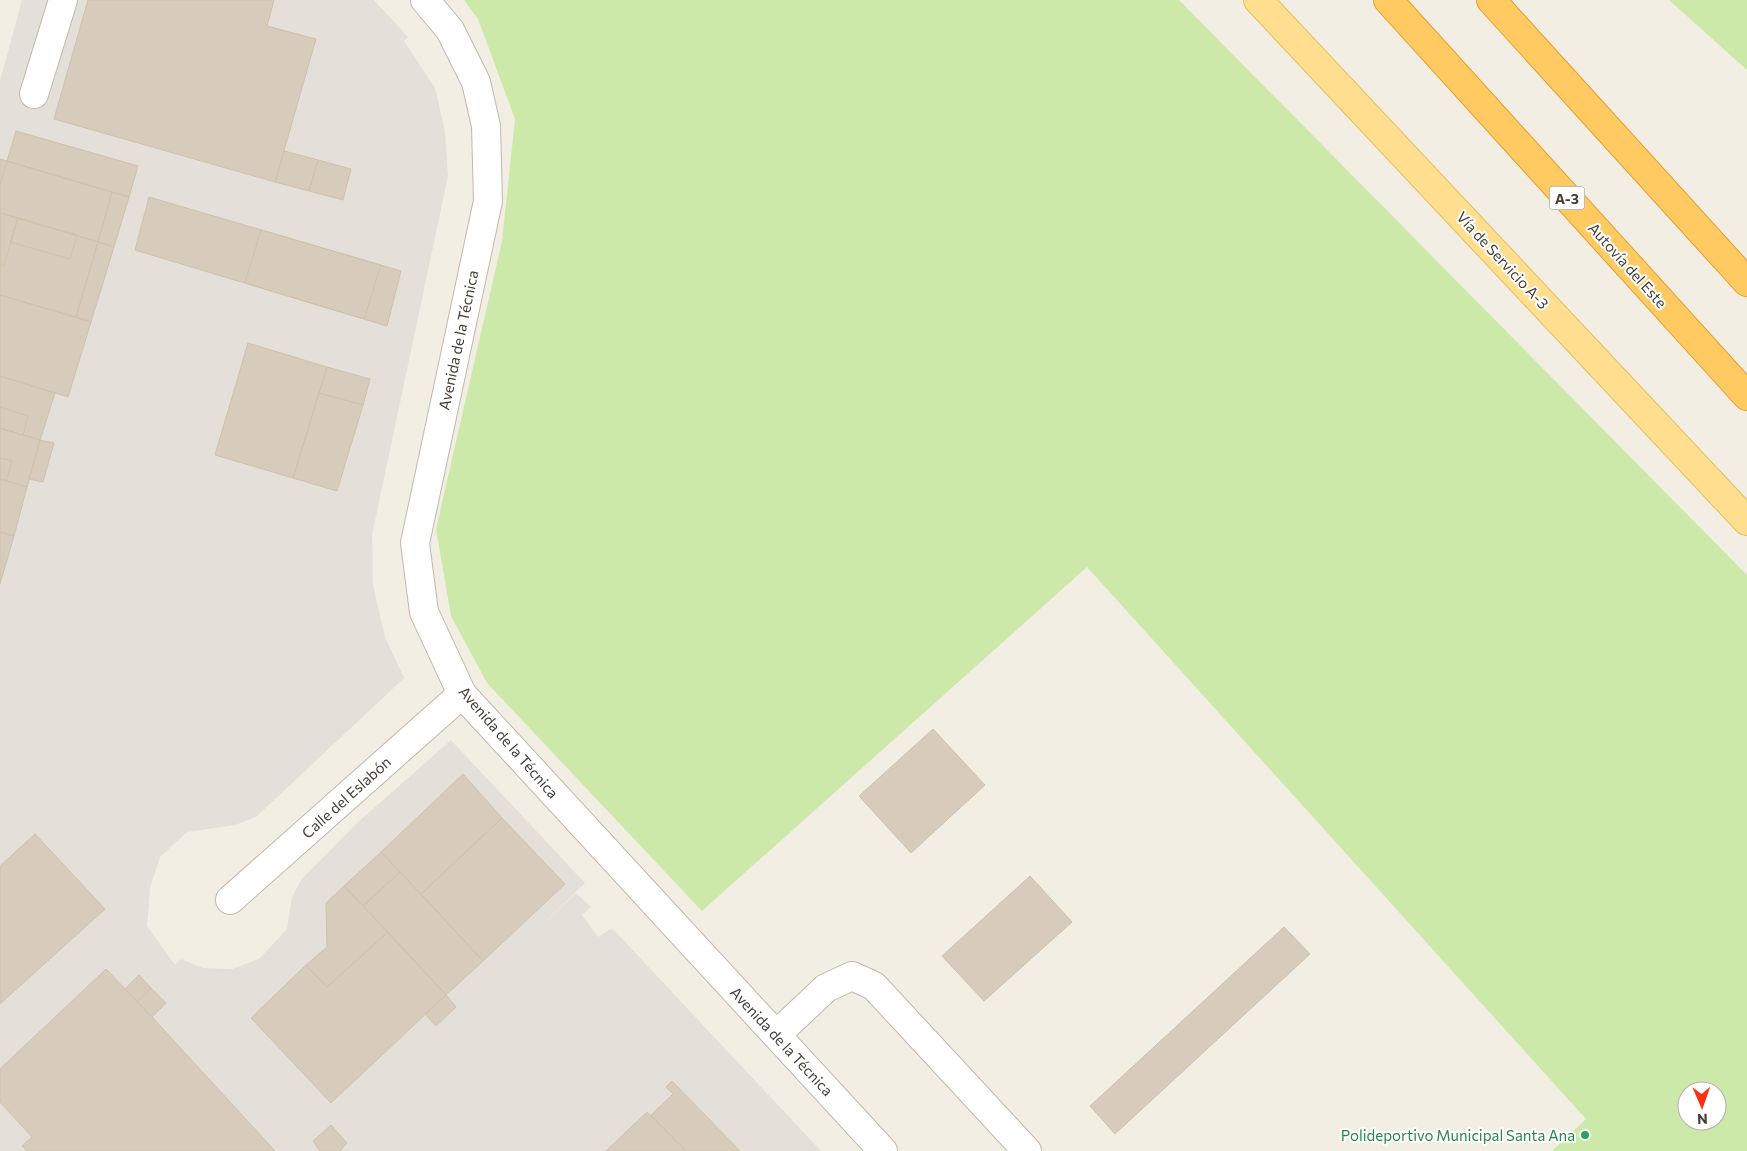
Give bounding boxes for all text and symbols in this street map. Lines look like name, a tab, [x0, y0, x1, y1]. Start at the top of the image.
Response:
road number: A-3	[1550, 187, 1584, 210]
street label: Vía de Servicio A-3	[1453, 208, 1553, 312]
street label: Autovía del Este	[1585, 219, 1671, 311]
street label: Avenida de la Técnica	[434, 268, 482, 412]
street label: Avenida de la Técnica	[455, 682, 563, 802]
street label: Calle del Eslabón	[298, 752, 394, 842]
street label: Avenida de la Técnica	[727, 983, 837, 1099]
north arrow	[1677, 1081, 1727, 1131]
text: N	[1697, 1111, 1708, 1128]
place label: Polideportivo Municipal Santa Ana	[1341, 1126, 1575, 1144]
marker: Polideportivo Municipal Santa Ana	[1579, 1129, 1591, 1141]

